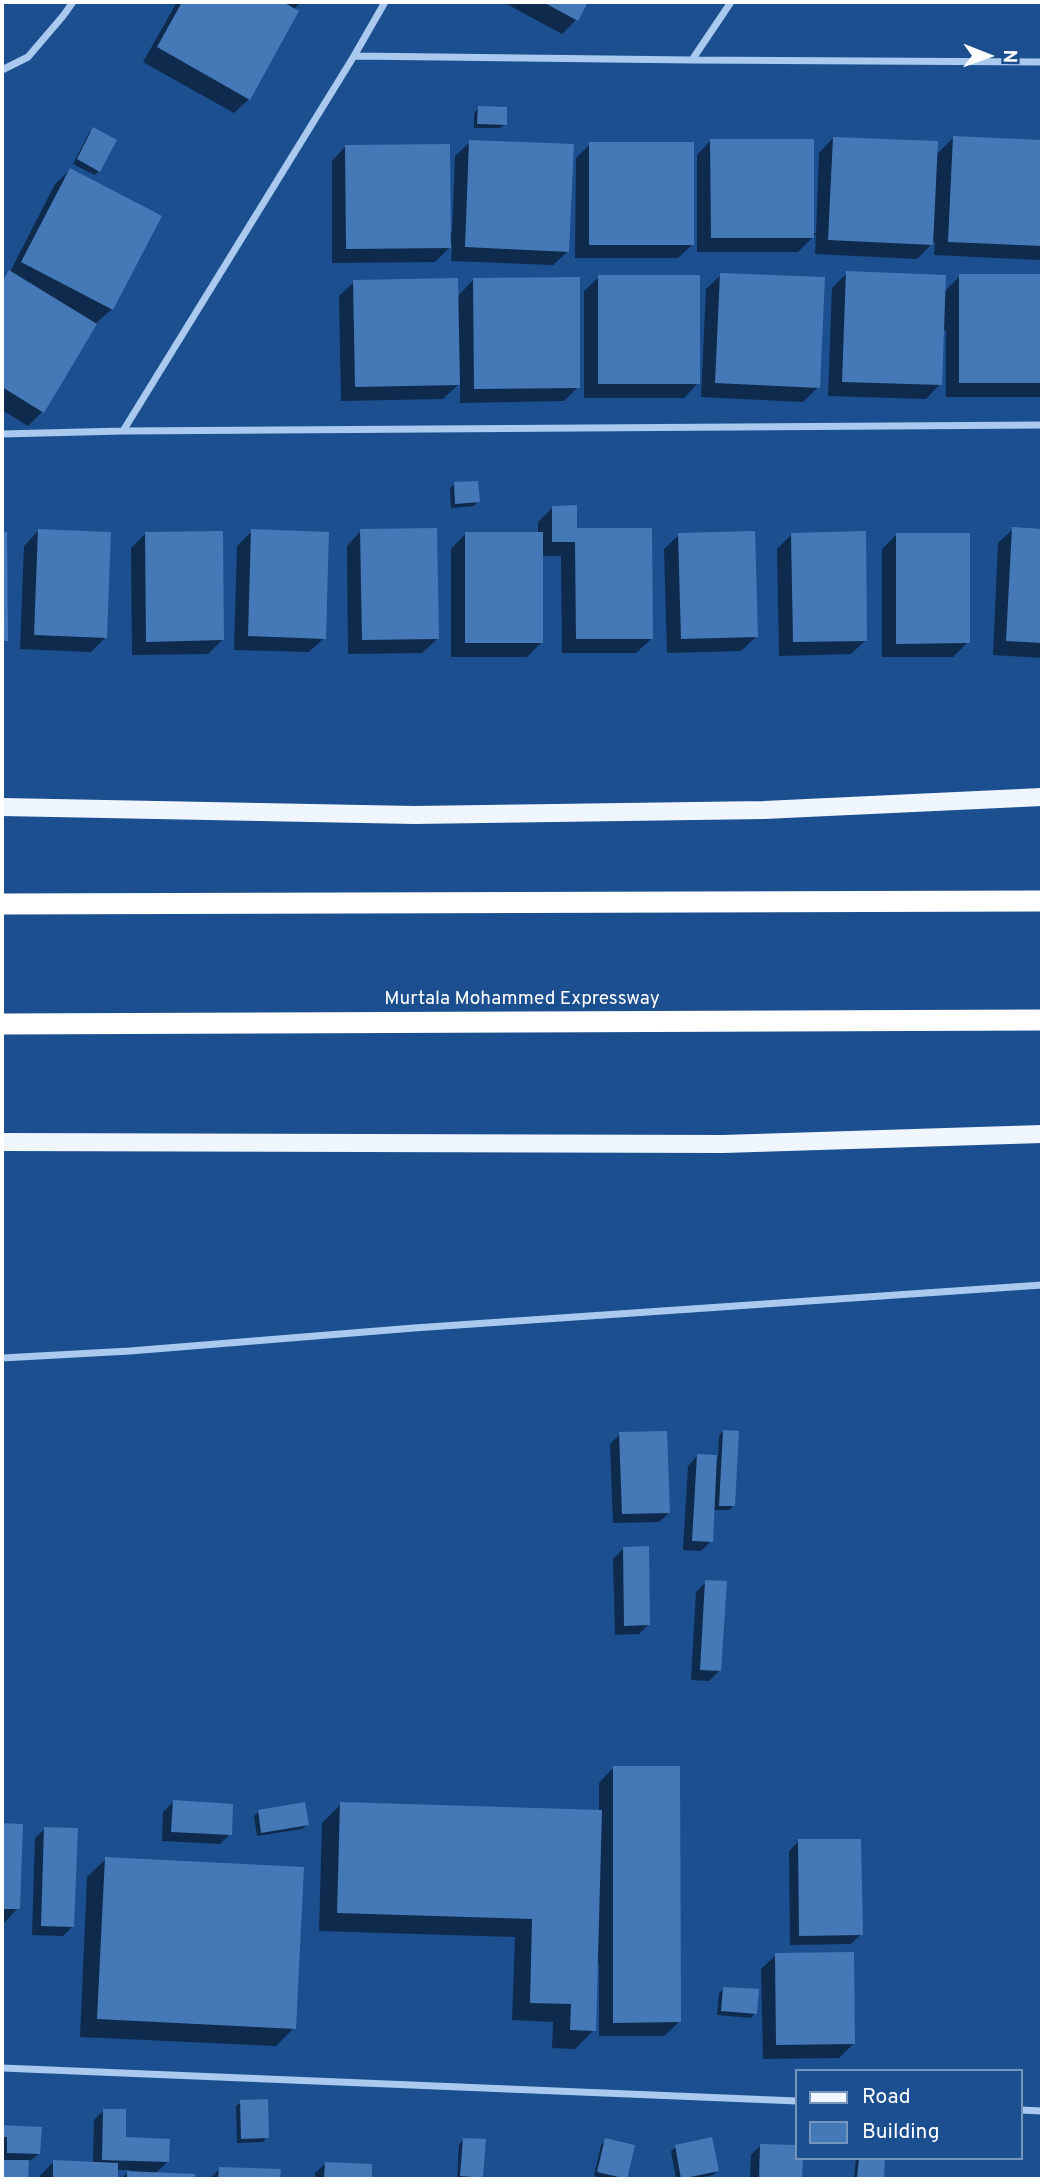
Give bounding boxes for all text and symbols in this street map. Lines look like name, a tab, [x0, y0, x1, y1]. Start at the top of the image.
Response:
north arrow	[953, 21, 1023, 91]
text: N	[997, 49, 1021, 63]
street label: Murtala Mohammed Expressway	[384, 989, 660, 1011]
legend	[796, 2069, 1023, 2160]
text: Road	[862, 2084, 911, 2111]
text: Building	[862, 2119, 940, 2146]

